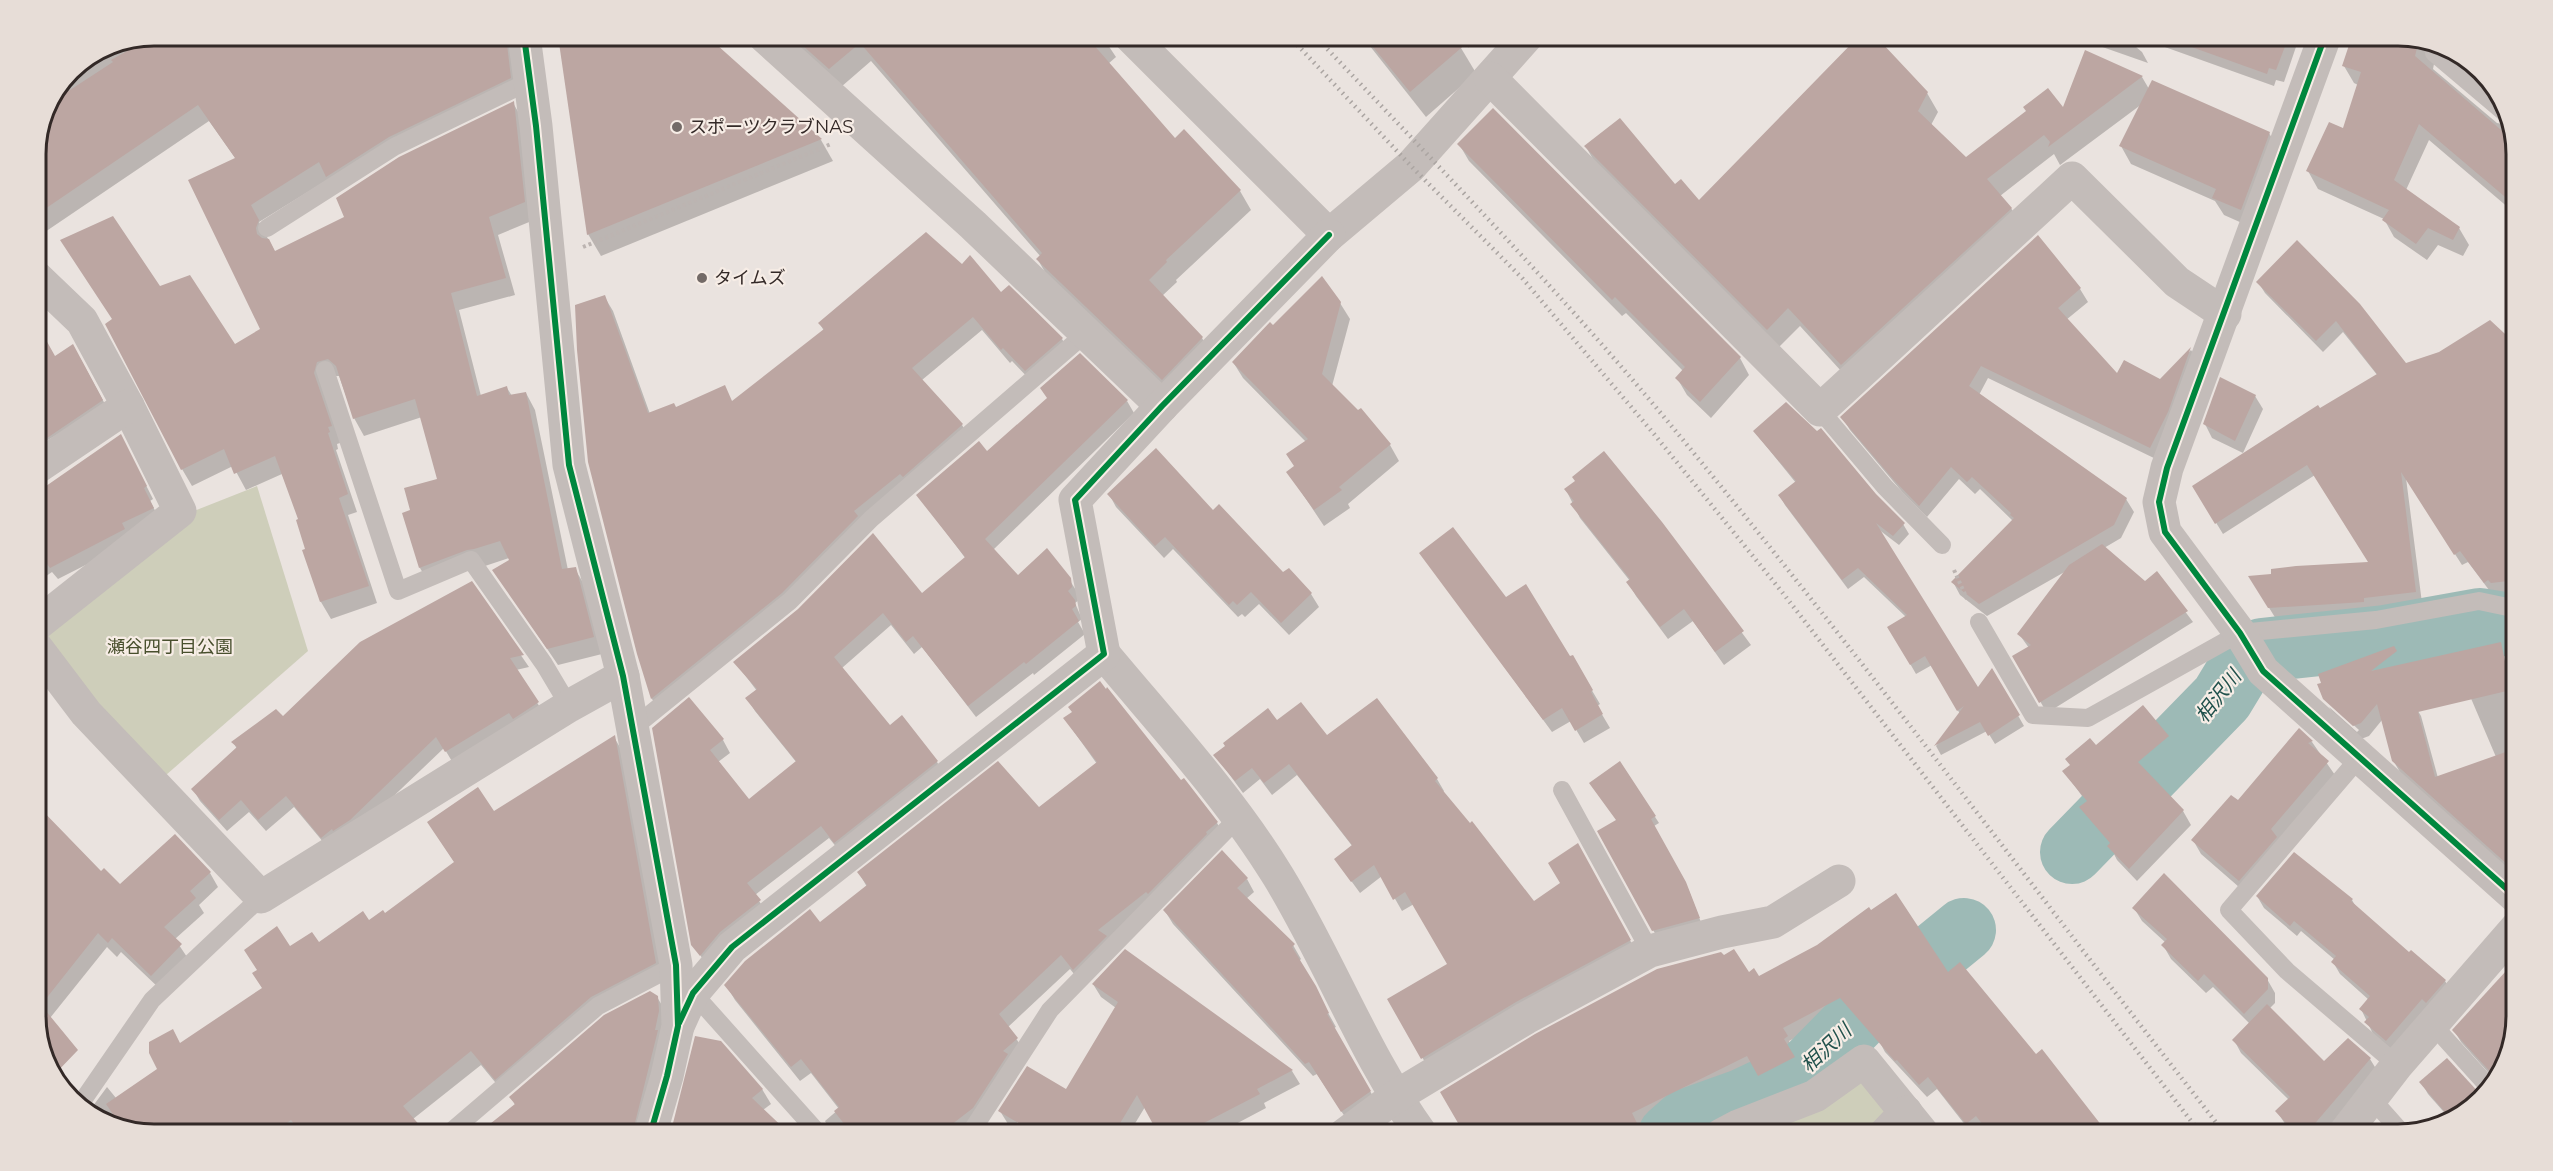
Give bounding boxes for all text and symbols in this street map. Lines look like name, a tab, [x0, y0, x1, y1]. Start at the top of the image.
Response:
place label: スポーツクラブNAS	[689, 116, 853, 138]
marker: スポーツクラブNAS	[670, 120, 684, 134]
place label: タイムズ	[714, 267, 786, 289]
marker: タイムズ	[695, 271, 709, 285]
park label: 瀬谷四丁目公園	[107, 636, 233, 658]
water label: 相沢川	[2190, 663, 2247, 727]
water label: 相沢川	[1796, 1017, 1858, 1077]

